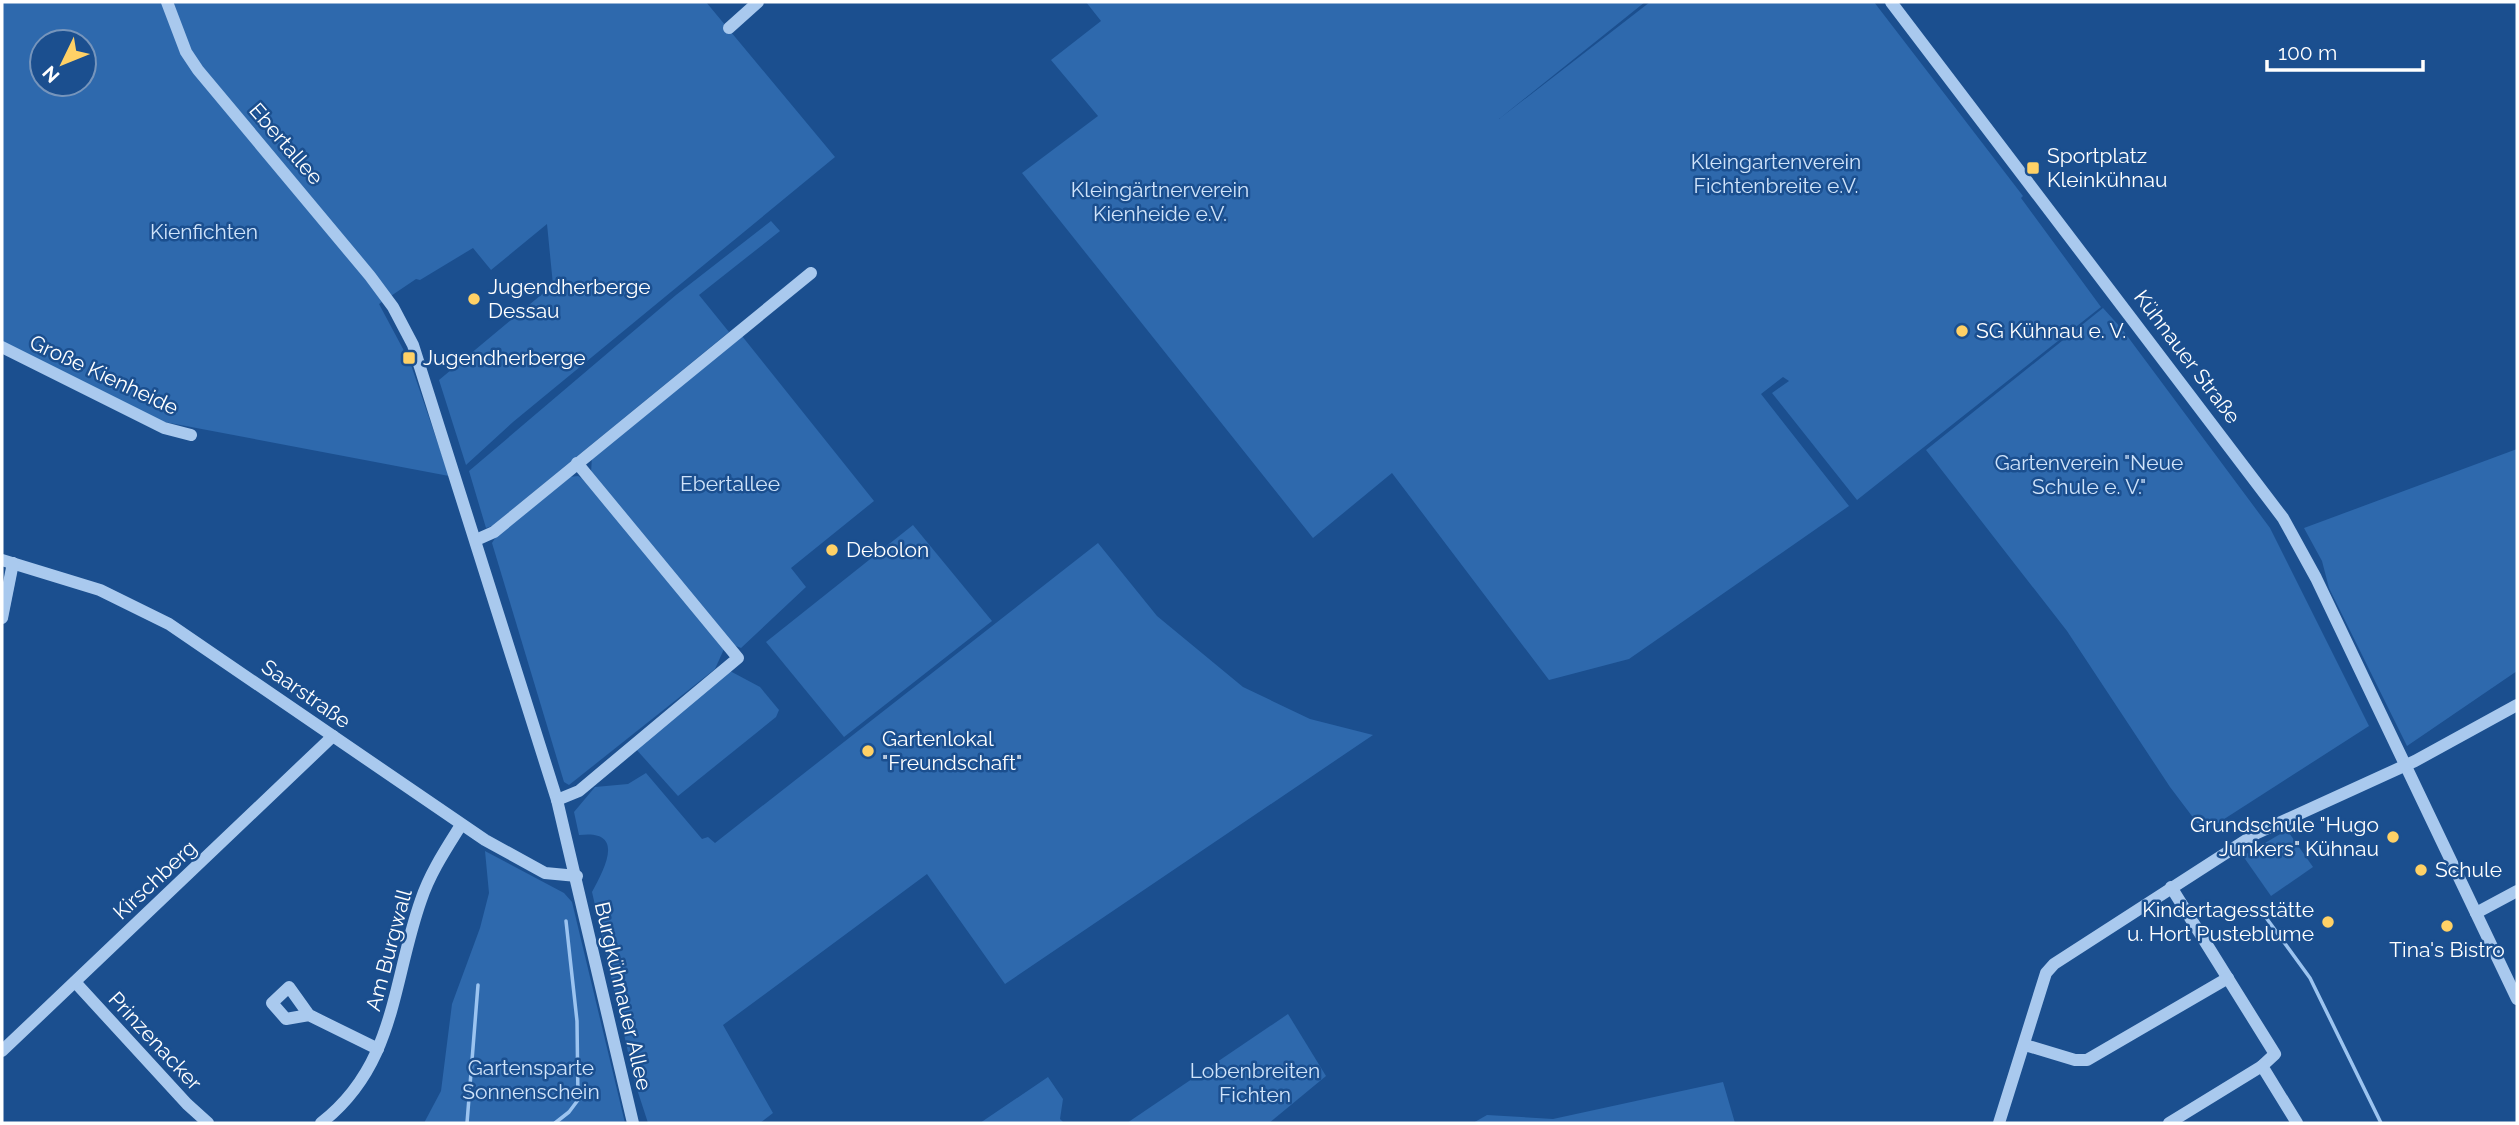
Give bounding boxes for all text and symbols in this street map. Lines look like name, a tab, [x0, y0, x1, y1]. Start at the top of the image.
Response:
north arrow	[28, 28, 98, 98]
scale bar	[2267, 28, 2423, 72]
text: 100 m	[2278, 40, 2337, 65]
text: N	[38, 62, 64, 87]
street label: Ebertallee	[244, 98, 329, 190]
place label: Sportplatz Kleinkühnau	[2047, 143, 2167, 192]
park label: Kleingartenverein Fichtenbreite e.V.	[1691, 149, 1861, 198]
marker: Sportplatz Kleinkühnau	[2025, 160, 2041, 176]
park label: Kleingärtnerverein Kienheide e.V.	[1071, 177, 1249, 226]
park label: Kienfichten	[150, 219, 258, 244]
place label: Jugendherberge Dessau	[488, 274, 651, 323]
street label: Kühnauer Straße	[2129, 285, 2246, 428]
marker: Jugendherberge Dessau	[466, 291, 482, 307]
place label: SG Kühnau e. V.	[1976, 318, 2126, 343]
marker: SG Kühnau e. V.	[1954, 323, 1970, 339]
street label: Große Kienheide	[26, 329, 182, 420]
place label: Jugendherberge	[423, 345, 586, 370]
marker: Jugendherberge	[401, 350, 417, 366]
park label: Gartenverein "Neue Schule e. V."	[1995, 450, 2183, 499]
park label: Ebertallee	[680, 471, 780, 496]
place label: Debolon	[846, 537, 929, 562]
marker: Debolon	[824, 542, 840, 558]
street label: Saarstraße	[257, 654, 356, 733]
place label: Gartenlokal "Freundschaft"	[882, 726, 1022, 775]
marker: Gartenlokal "Freundschaft"	[860, 743, 876, 759]
place label: Grundschule "Hugo Junkers" Kühnau	[2190, 812, 2379, 861]
marker: Grundschule "Hugo Junkers" Kühnau	[2385, 829, 2401, 845]
street label: Kirschberg	[108, 835, 201, 924]
place label: Schule	[2435, 857, 2502, 882]
marker: Schule	[2413, 862, 2429, 878]
street label: Am Burgwall	[360, 886, 417, 1013]
place label: Kindertagesstätte u. Hort Pusteblume	[2127, 897, 2314, 946]
street label: Burgkühnauer Allee	[590, 899, 657, 1093]
marker: Kindertagesstätte u. Hort Pusteblume	[2320, 914, 2336, 930]
marker: Tina's Bistro	[2439, 918, 2455, 934]
place label: Tina's Bistro	[2389, 937, 2505, 962]
street label: Prinzenacker	[104, 986, 208, 1095]
park label: Gartensparte Sonnenschein	[462, 1055, 600, 1104]
park label: Lobenbreiten Fichten	[1190, 1058, 1320, 1107]

